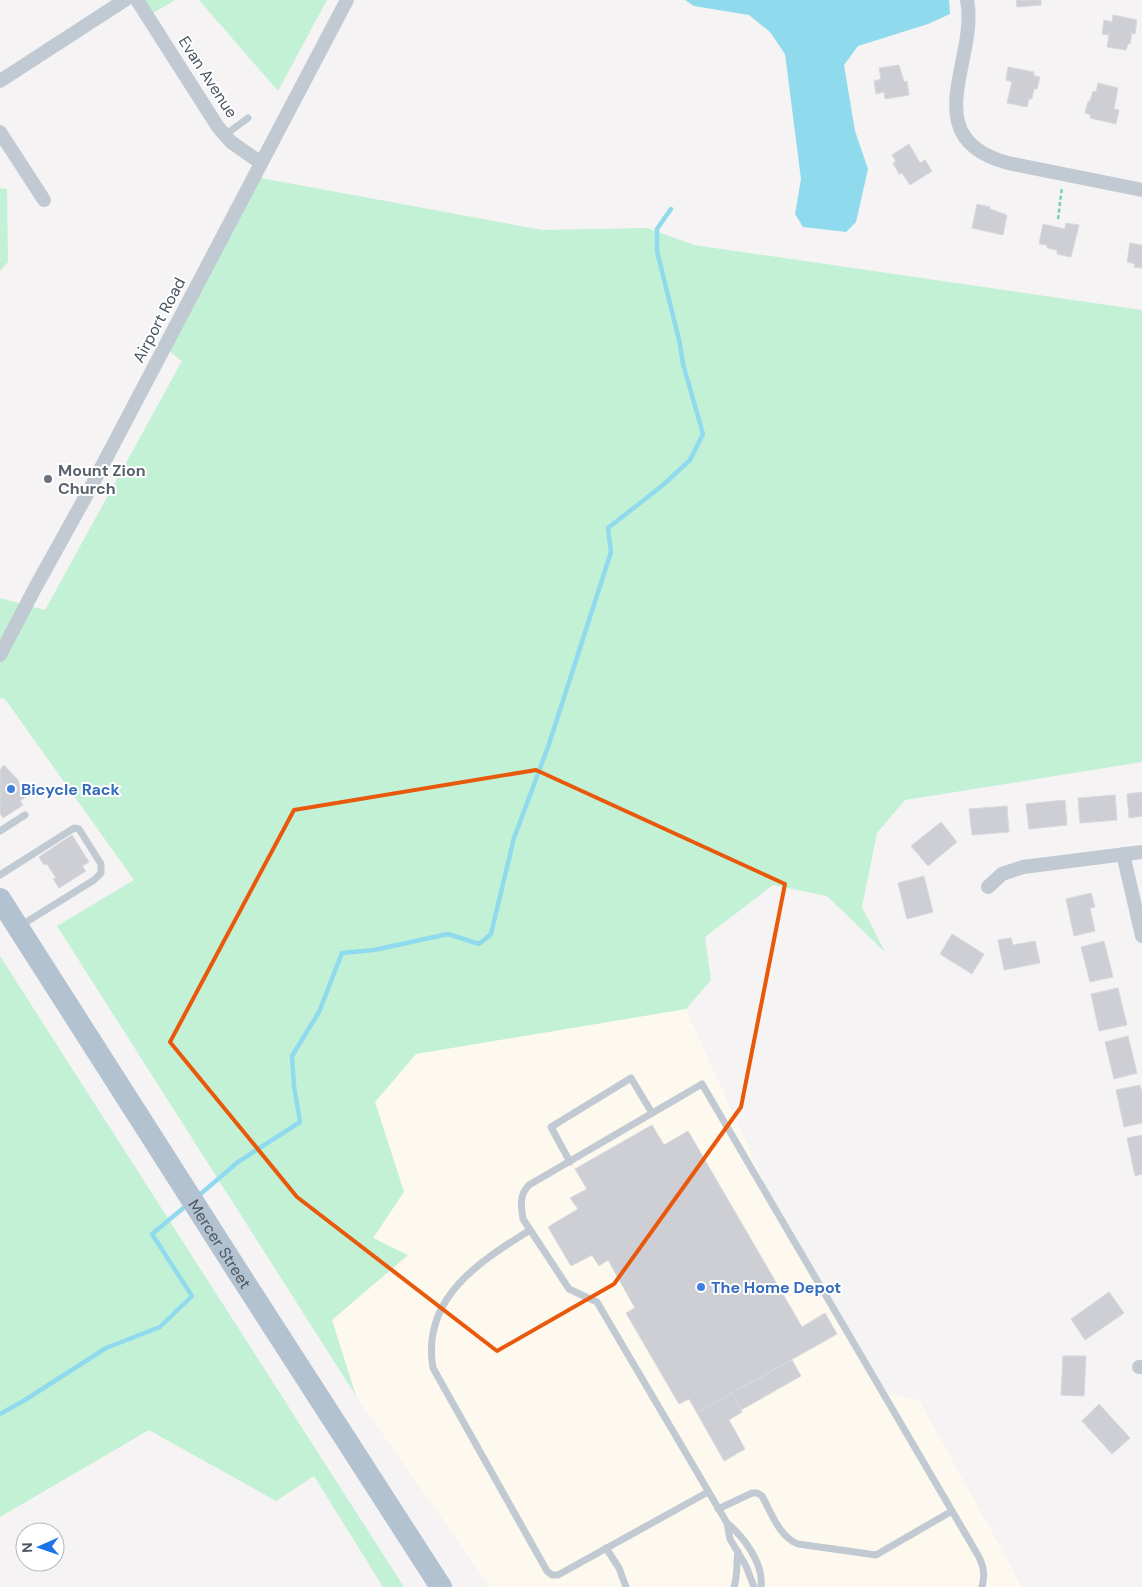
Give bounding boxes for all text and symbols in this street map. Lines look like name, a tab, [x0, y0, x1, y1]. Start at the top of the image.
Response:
street label: Evan Avenue	[174, 32, 242, 122]
street label: Airport Road	[128, 274, 190, 366]
place label: Mount Zion Church	[58, 460, 146, 499]
marker: Mount Zion Church	[42, 473, 54, 485]
place label: Bicycle Rack	[21, 779, 121, 800]
marker: Bicycle Rack	[5, 783, 17, 795]
street label: Mercer Street	[184, 1195, 256, 1292]
place label: The Home Depot	[711, 1277, 841, 1298]
marker: The Home Depot	[695, 1281, 707, 1293]
north arrow	[15, 1522, 65, 1572]
text: N	[18, 1542, 36, 1553]

